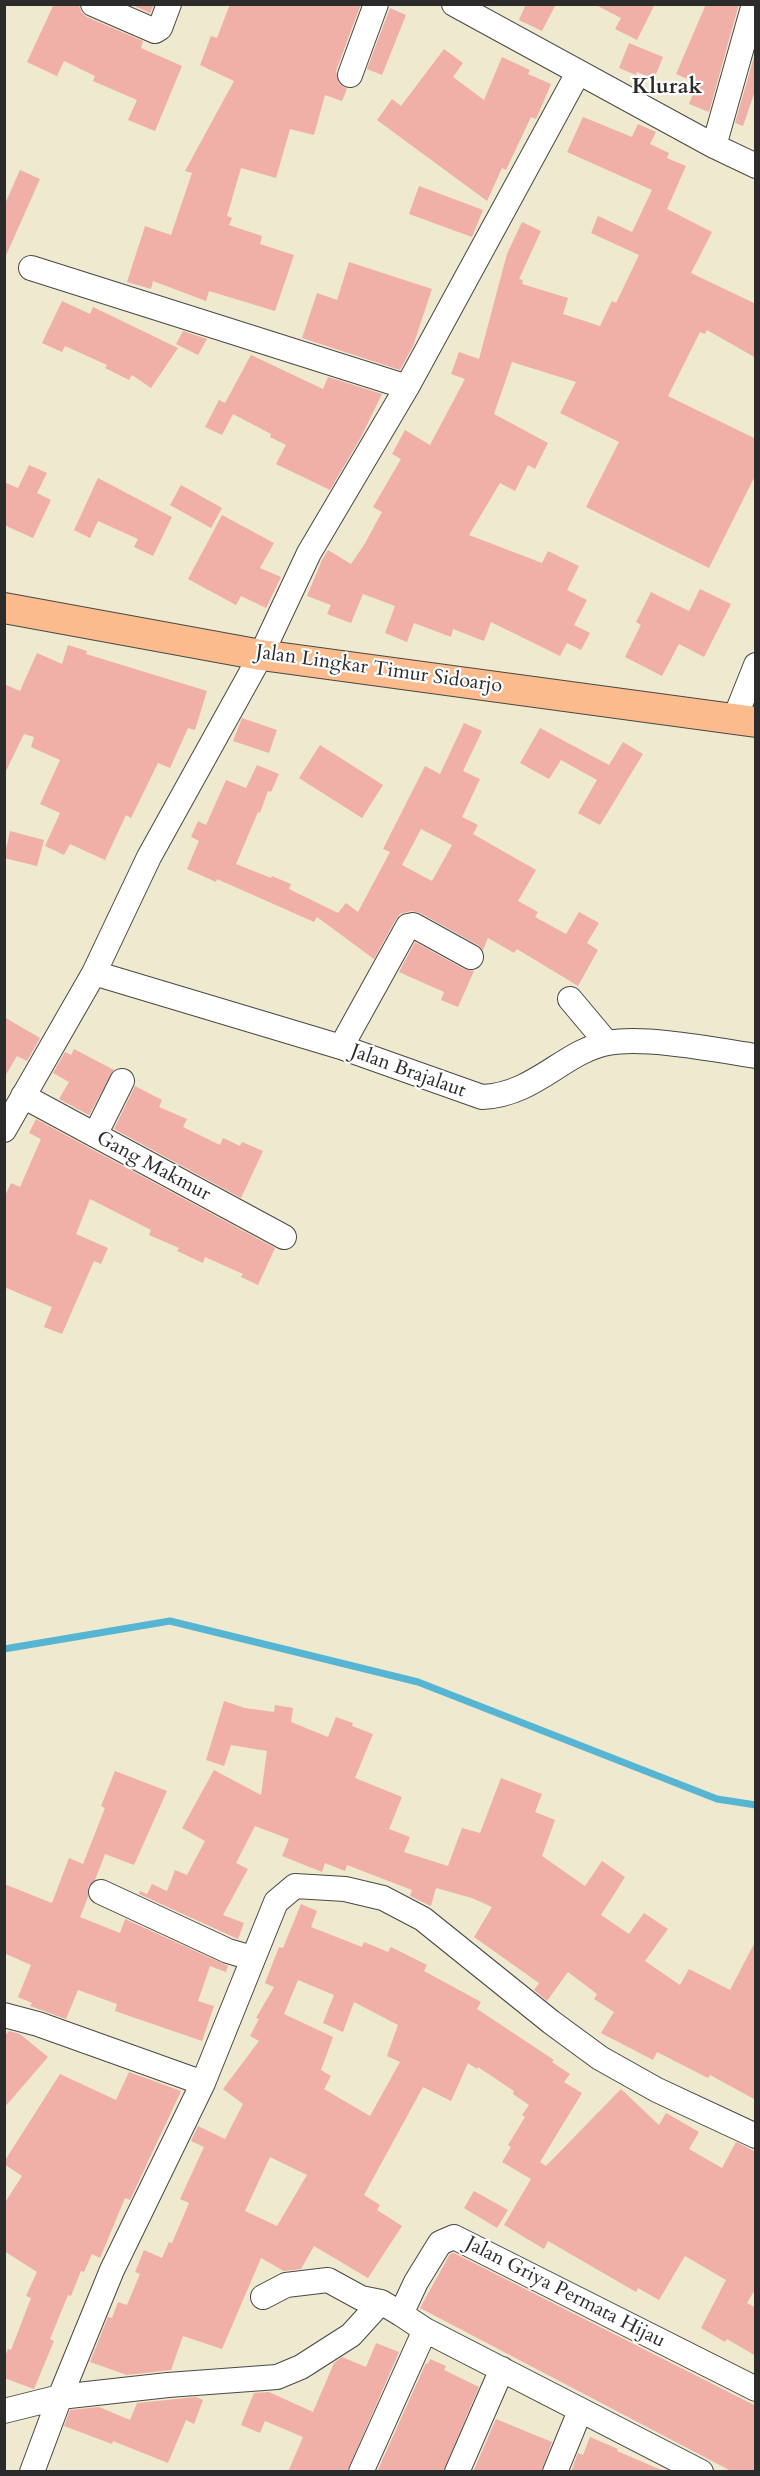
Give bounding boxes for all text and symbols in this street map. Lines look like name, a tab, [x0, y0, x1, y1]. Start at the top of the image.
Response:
district label: Klurak	[632, 75, 702, 101]
street label: Jalan Lingkar Timur Sidoarjo	[254, 641, 504, 699]
street label: Jalan Brajalaut	[347, 1040, 469, 1104]
street label: Gang Makmur	[92, 1127, 214, 1207]
street label: Jalan Griya Permata Hijau	[461, 2232, 669, 2354]

